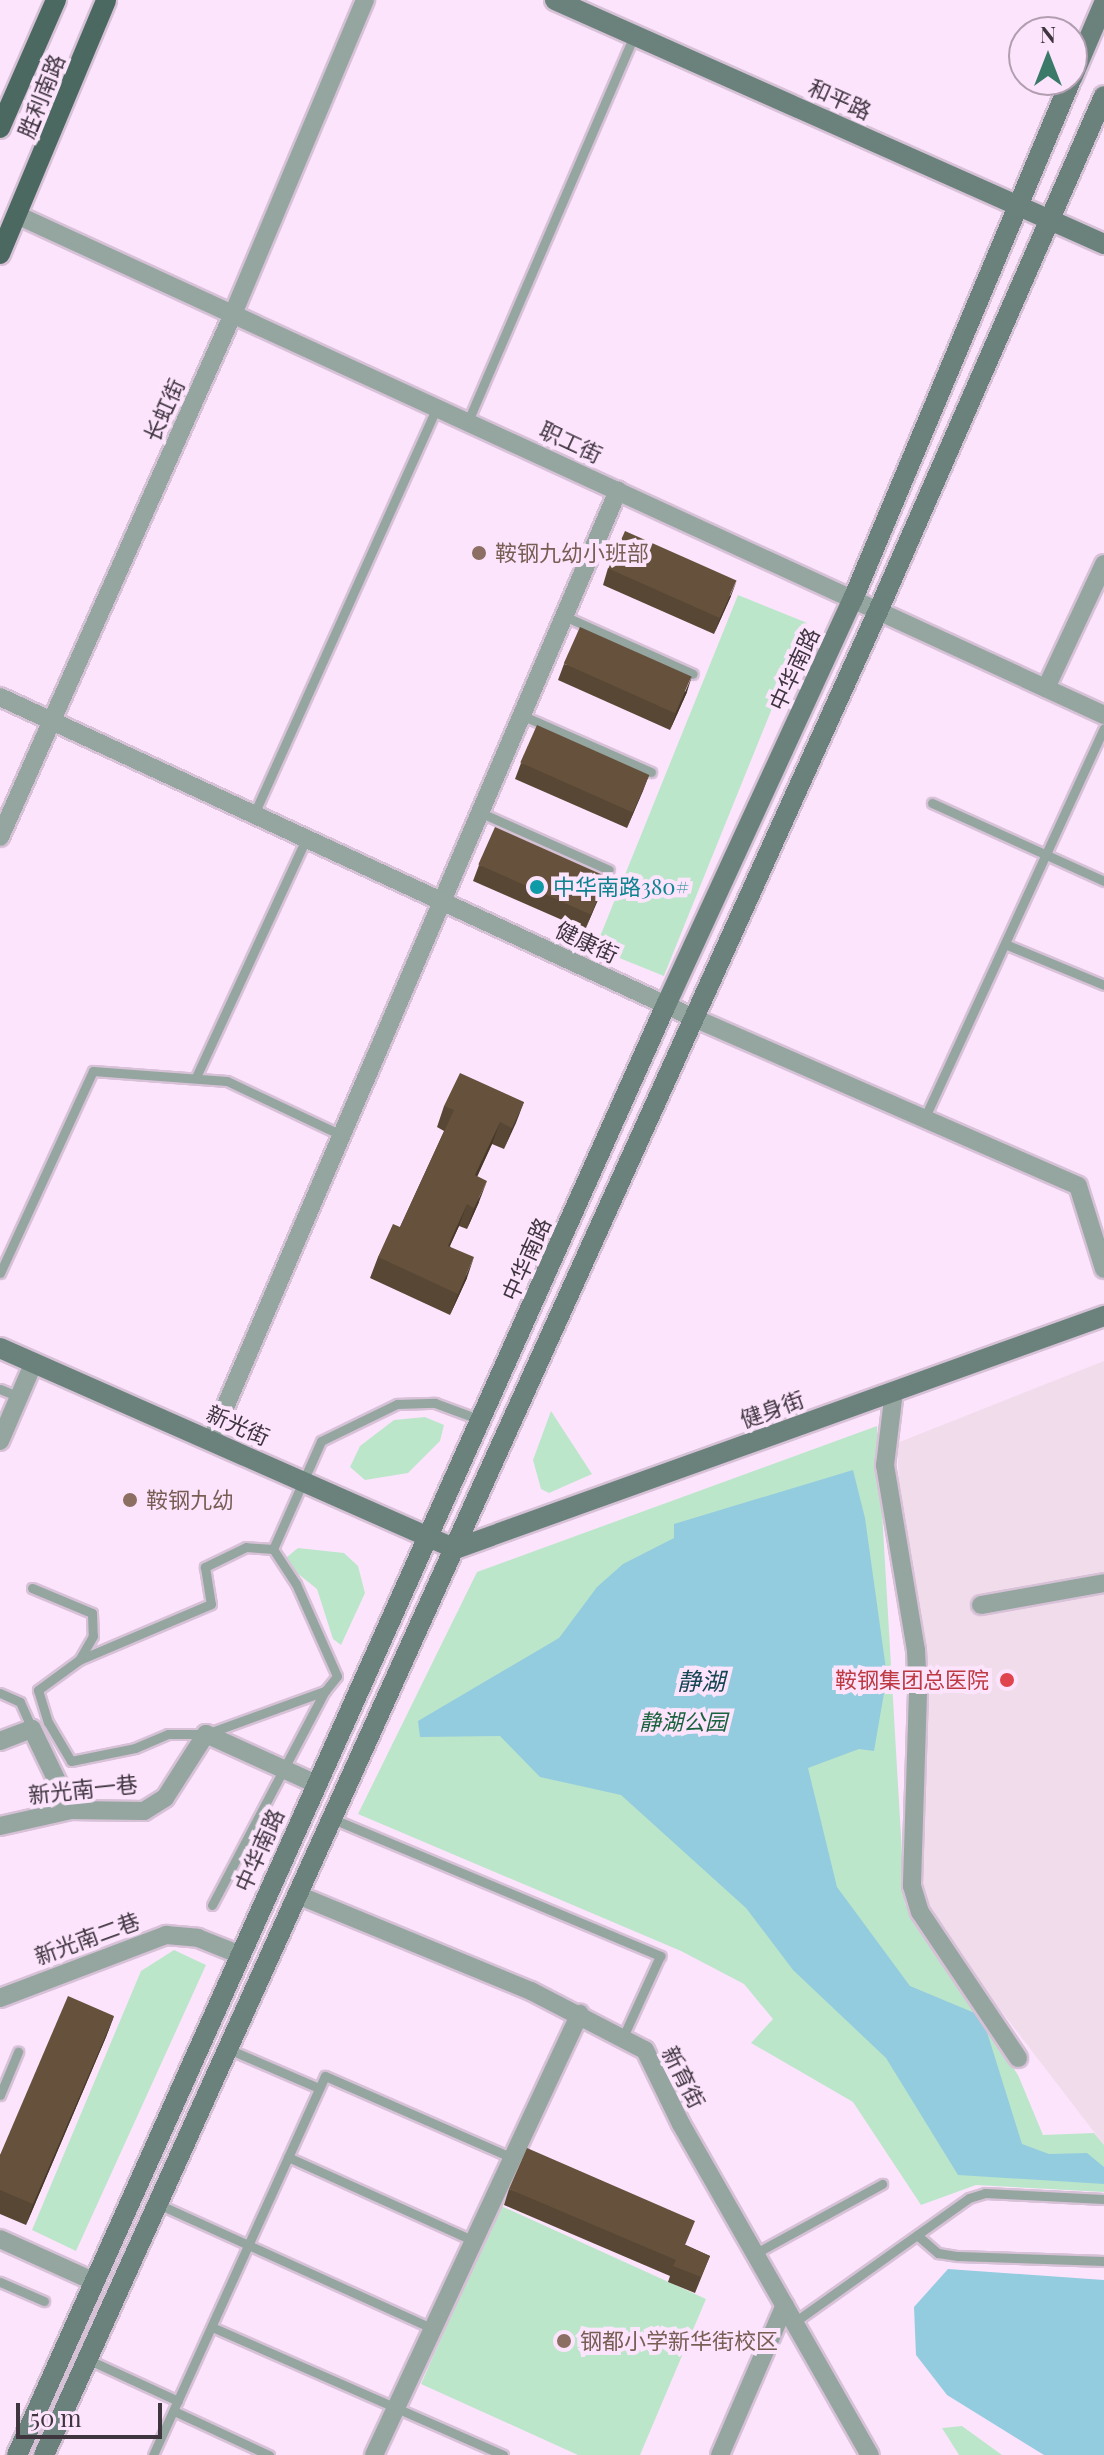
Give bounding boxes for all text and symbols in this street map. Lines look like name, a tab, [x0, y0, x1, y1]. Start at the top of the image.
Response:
north arrow	[1008, 16, 1088, 96]
text: N	[1040, 19, 1056, 49]
street label: 胜利南路	[12, 50, 70, 142]
street label: 和平路	[804, 74, 876, 124]
street label: 长虹街	[139, 374, 189, 446]
street label: 职工街	[536, 416, 606, 468]
place label: 鞍钢九幼小班部	[495, 540, 649, 566]
marker: 鞍钢九幼小班部	[470, 544, 488, 562]
street label: 中华南路	[763, 624, 825, 714]
place label: 中华南路380#	[553, 874, 690, 900]
marker: 中华南路380#	[528, 878, 546, 896]
street label: 健康街	[552, 916, 622, 968]
street label: 中华南路	[496, 1213, 556, 1305]
street label: 健身街	[736, 1385, 808, 1433]
street label: 新光街	[202, 1400, 274, 1450]
place label: 鞍钢九幼	[146, 1487, 234, 1513]
marker: 鞍钢九幼	[121, 1491, 139, 1509]
water label: 静湖	[677, 1667, 725, 1695]
place label: 鞍钢集团总医院	[835, 1667, 989, 1693]
marker: 鞍钢集团总医院	[996, 1669, 1018, 1691]
park label: 静湖公园	[639, 1709, 727, 1735]
street label: 新光南一巷	[27, 1770, 139, 1808]
street label: 中华南路	[229, 1804, 289, 1896]
street label: 新光南二巷	[31, 1907, 143, 1969]
street label: 新育街	[657, 2042, 711, 2112]
place label: 钢都小学新华街校区	[580, 2328, 778, 2354]
marker: 钢都小学新华街校区	[555, 2332, 573, 2350]
scale bar	[20, 2387, 166, 2437]
text: 50 m	[30, 2401, 82, 2433]

